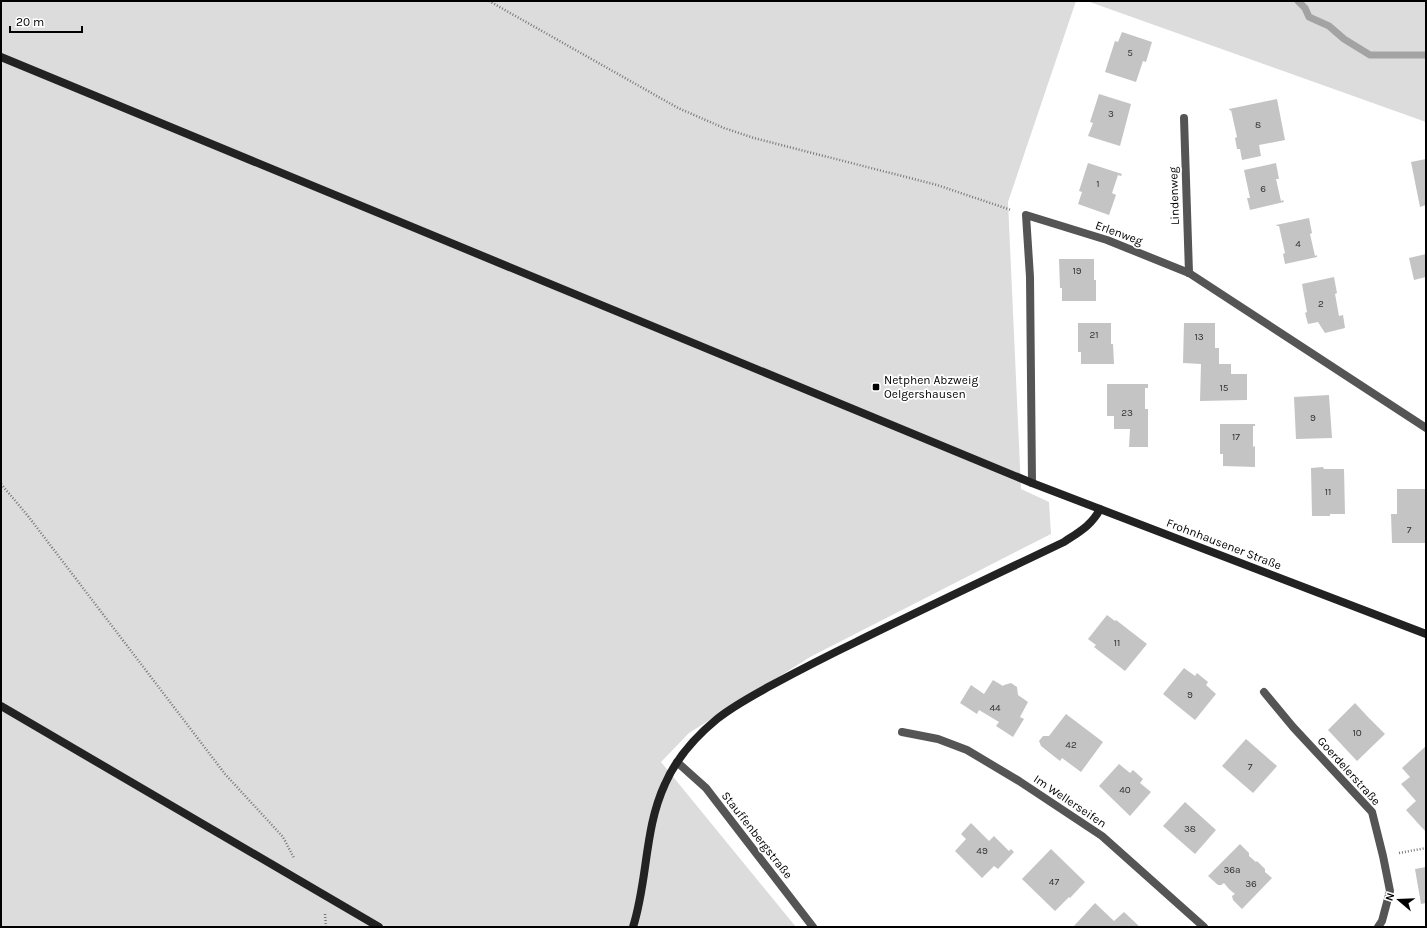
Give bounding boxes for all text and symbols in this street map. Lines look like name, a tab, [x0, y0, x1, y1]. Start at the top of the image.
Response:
scale bar	[10, 8, 82, 34]
text: 20 m	[16, 15, 44, 29]
house number: 5	[1127, 47, 1133, 59]
house number: 3	[1108, 108, 1114, 120]
house number: 8	[1255, 119, 1261, 131]
street label: Lindenweg	[1166, 166, 1182, 226]
house number: 1	[1096, 178, 1100, 190]
house number: 6	[1260, 183, 1266, 195]
street label: Erlenweg	[1093, 218, 1145, 248]
house number: 4	[1295, 238, 1301, 250]
house number: 19	[1072, 265, 1082, 277]
house number: 2	[1318, 298, 1324, 310]
house number: 21	[1089, 329, 1099, 341]
house number: 13	[1194, 331, 1204, 343]
place label: Netphen Abzweig Oelgershausen	[884, 373, 979, 401]
marker: Netphen Abzweig Oelgershausen	[871, 382, 881, 392]
house number: 15	[1220, 382, 1229, 394]
house number: 23	[1121, 407, 1133, 419]
house number: 9	[1310, 412, 1316, 424]
house number: 17	[1232, 431, 1240, 443]
house number: 11	[1325, 486, 1331, 498]
street label: Frohnhausener Straße	[1165, 516, 1283, 572]
house number: 7	[1407, 524, 1412, 536]
house number: 11	[1114, 637, 1120, 649]
house number: 9	[1187, 689, 1193, 701]
house number: 44	[989, 702, 1001, 714]
house number: 10	[1352, 727, 1362, 739]
street label: Goerdelerstraße	[1315, 734, 1383, 808]
house number: 42	[1065, 739, 1077, 751]
house number: 7	[1248, 761, 1253, 773]
street label: Im Wellerseifen	[1031, 772, 1109, 830]
house number: 40	[1119, 784, 1131, 796]
street label: Stauffenbergstraße	[719, 789, 795, 881]
house number: 38	[1184, 823, 1196, 835]
house number: 49	[976, 845, 988, 857]
house number: 36a	[1223, 864, 1241, 876]
house number: 47	[1049, 876, 1059, 888]
house number: 36	[1245, 878, 1257, 890]
north arrow	[1379, 880, 1419, 920]
text: N	[1383, 891, 1397, 903]

